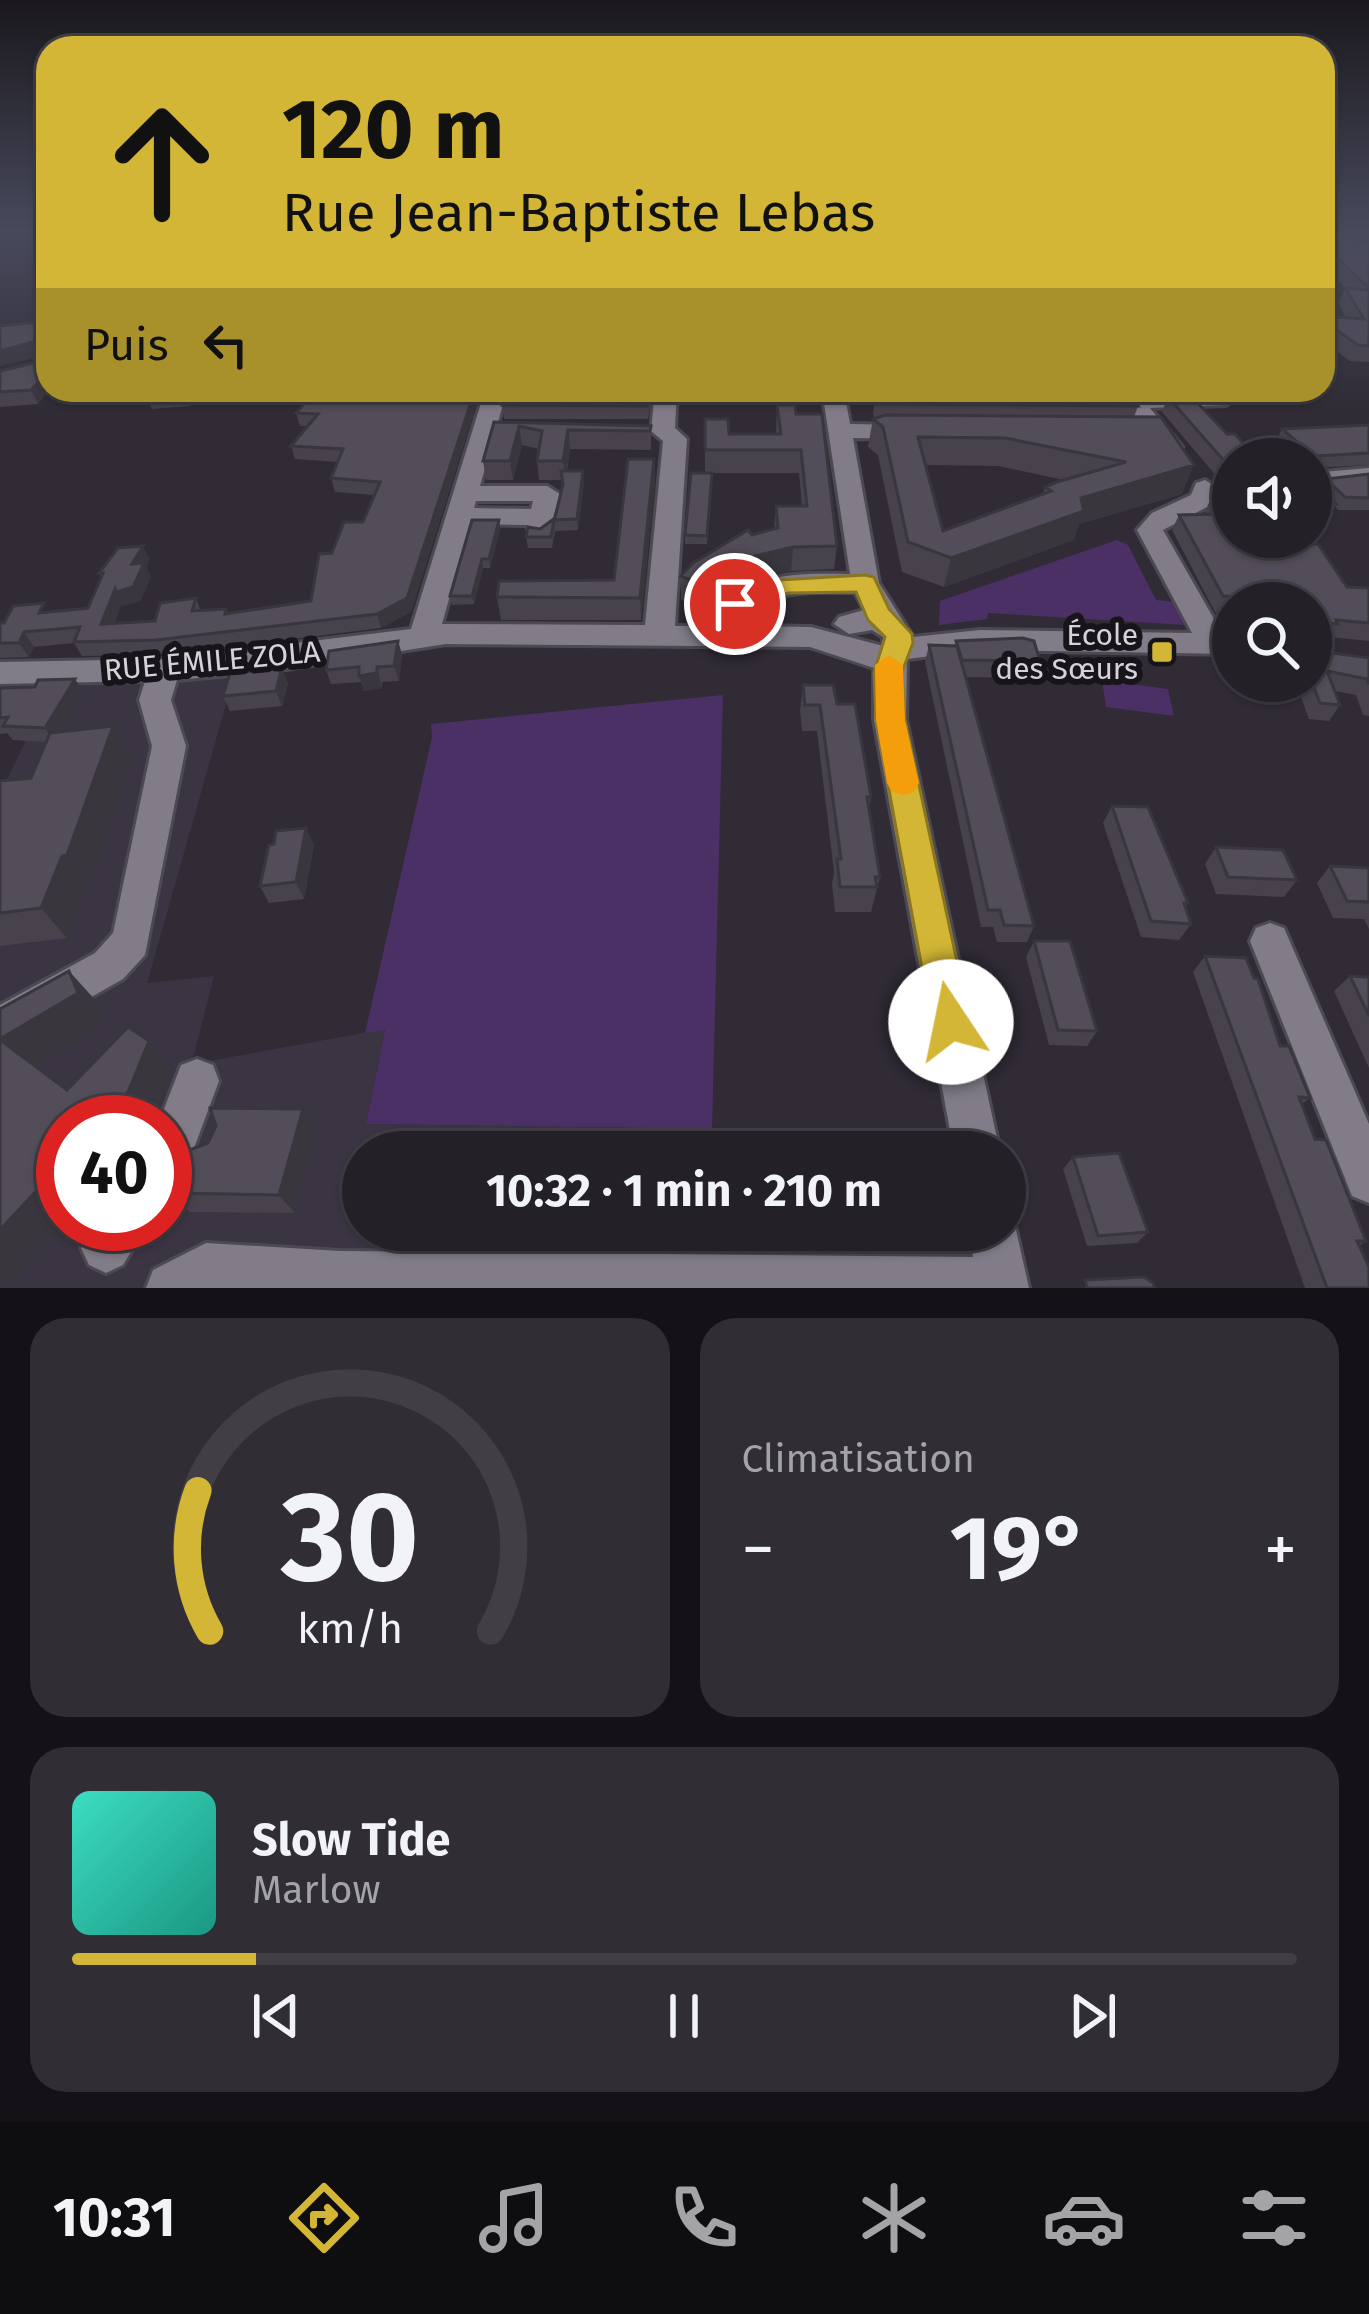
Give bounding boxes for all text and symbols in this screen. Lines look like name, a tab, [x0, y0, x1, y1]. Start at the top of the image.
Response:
text: 120 m	[282, 79, 504, 180]
icon: ahead	[84, 84, 240, 240]
text: Rue Jean-Baptiste Lebas	[282, 181, 875, 245]
icon: left	[193, 312, 259, 378]
text: Puis	[84, 318, 169, 372]
map controls	[1212, 438, 1332, 702]
button: sound	[1212, 438, 1332, 558]
pin	[684, 553, 786, 655]
icon: arrive	[702, 571, 768, 637]
button: search	[1212, 582, 1332, 702]
place label: École des Sœurs	[995, 617, 1138, 687]
street label: RUE ÉMILE ZOLA	[102, 634, 322, 688]
marker: École des Sœurs	[1149, 639, 1175, 665]
position arrow	[888, 959, 1014, 1085]
speed limit sign: 40	[36, 1095, 192, 1251]
text: 10:32 · 1 min · 210 m	[486, 1164, 882, 1218]
text: Climatisation	[742, 1436, 975, 1482]
text: 30	[280, 1463, 419, 1613]
text: 19°	[950, 1495, 1089, 1603]
text: −	[742, 1510, 775, 1589]
text: +	[1264, 1510, 1297, 1589]
text: km/h	[297, 1602, 403, 1653]
text: Slow Tide	[252, 1813, 450, 1867]
text: Marlow	[252, 1867, 381, 1913]
icon: previous	[243, 1983, 309, 2049]
icon: pause	[651, 1983, 717, 2049]
icon: next	[1060, 1983, 1126, 2049]
icon: directions	[282, 2176, 366, 2260]
icon: music	[472, 2176, 556, 2260]
icon: phone	[662, 2176, 746, 2260]
icon: climate	[852, 2176, 936, 2260]
icon: car	[1042, 2176, 1126, 2260]
icon: filters	[1232, 2176, 1316, 2260]
text: 10:31	[53, 2186, 175, 2250]

